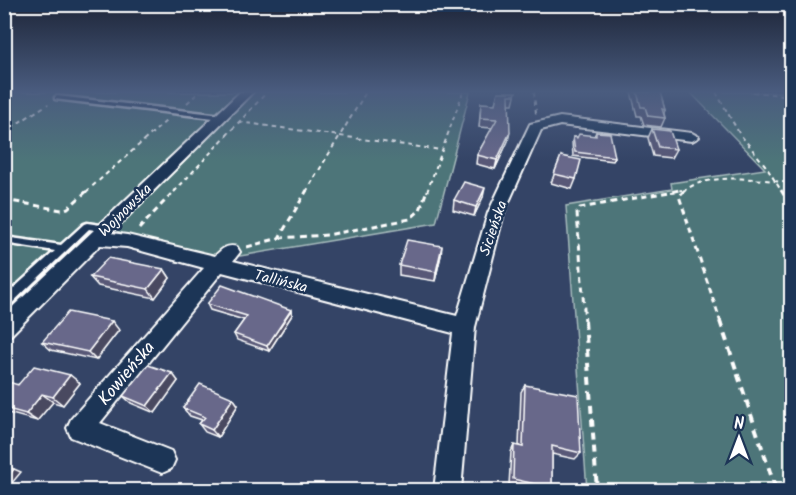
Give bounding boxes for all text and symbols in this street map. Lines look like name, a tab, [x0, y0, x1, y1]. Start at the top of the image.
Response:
street label: Wojnowska	[93, 178, 158, 243]
street label: Sicieńska	[473, 197, 515, 259]
street label: Tallińska	[251, 264, 310, 300]
street label: Kowieńska	[91, 335, 163, 413]
north arrow	[709, 408, 769, 468]
text: N	[734, 412, 744, 437]

